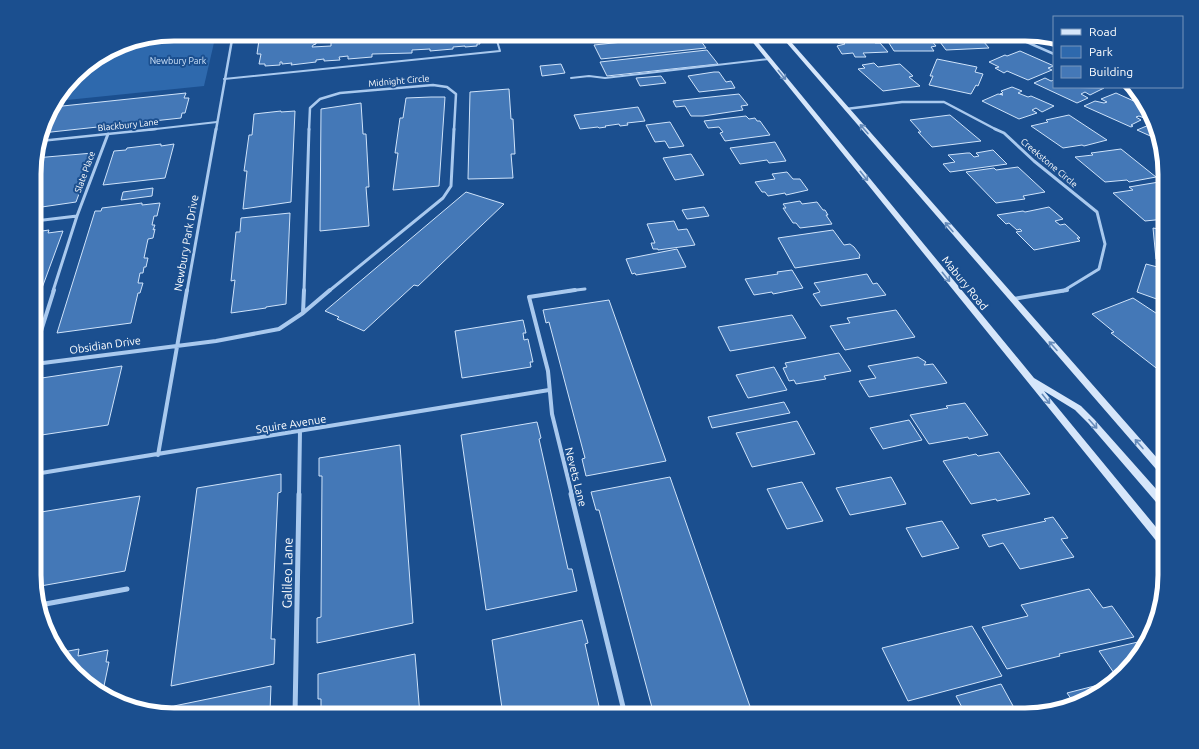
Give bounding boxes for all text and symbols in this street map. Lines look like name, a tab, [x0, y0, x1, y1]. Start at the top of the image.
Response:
legend	[1053, 16, 1183, 88]
text: Road	[1089, 25, 1117, 38]
text: Park	[1089, 45, 1113, 58]
park label: Newbury Park	[150, 56, 207, 66]
text: Building	[1089, 65, 1133, 78]
one-way arrow	[777, 70, 786, 80]
street label: Midnight Circle	[368, 73, 430, 89]
street label: Blackbury Lane	[97, 117, 159, 133]
one-way arrow	[859, 124, 868, 135]
street label: Creekstone Circle	[1019, 136, 1079, 190]
street label: Slate Place	[73, 150, 97, 194]
one-way arrow	[859, 170, 868, 181]
street label: Newbury Park Drive	[172, 194, 200, 292]
one-way arrow	[945, 222, 954, 232]
street label: Mabury Road	[940, 254, 990, 312]
one-way arrow	[941, 271, 950, 282]
street label: Obsidian Drive	[69, 334, 141, 356]
one-way arrow	[1049, 341, 1058, 351]
one-way arrow	[1041, 394, 1050, 405]
street label: Squire Avenue	[255, 413, 327, 435]
one-way arrow	[1089, 419, 1098, 429]
one-way arrow	[1135, 438, 1144, 449]
street label: Nevets Lane	[563, 446, 589, 508]
street label: Galileo Lane	[279, 537, 295, 609]

